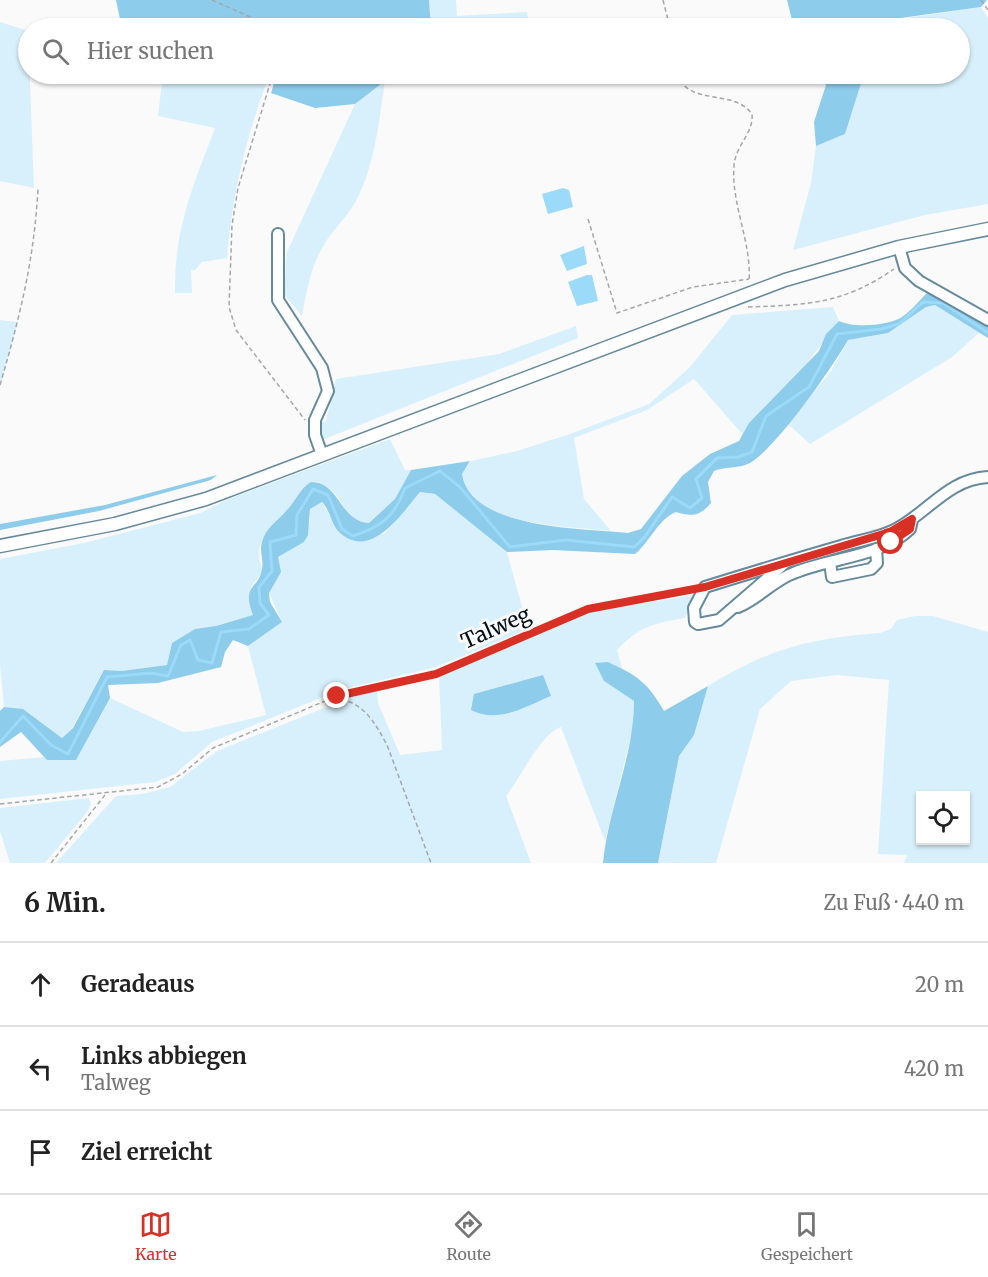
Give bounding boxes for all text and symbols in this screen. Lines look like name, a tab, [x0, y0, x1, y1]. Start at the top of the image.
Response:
search box	[18, 18, 970, 84]
icon: search	[39, 35, 72, 68]
text: Hier suchen	[87, 37, 214, 65]
route start	[877, 528, 903, 554]
street label: Talweg	[457, 600, 535, 655]
route end	[323, 682, 349, 708]
map controls	[916, 791, 970, 845]
button: locate	[916, 791, 970, 845]
text: 6 Min.	[24, 886, 106, 919]
text: Zu Fuß · 440 m	[824, 890, 964, 915]
icon: ahead	[24, 968, 57, 1001]
text: Geradeaus	[81, 970, 195, 998]
text: 20 m	[915, 972, 964, 997]
text: Links abbiegen	[81, 1042, 247, 1070]
icon: left	[24, 1052, 57, 1085]
text: 420 m	[904, 1056, 964, 1081]
text: Talweg	[81, 1070, 151, 1095]
icon: arrive	[24, 1136, 57, 1169]
text: Ziel erreicht	[81, 1138, 212, 1166]
tab: Karte	[135, 1208, 177, 1264]
tab: Route	[446, 1208, 491, 1264]
tab: Gespeichert	[761, 1208, 853, 1264]

